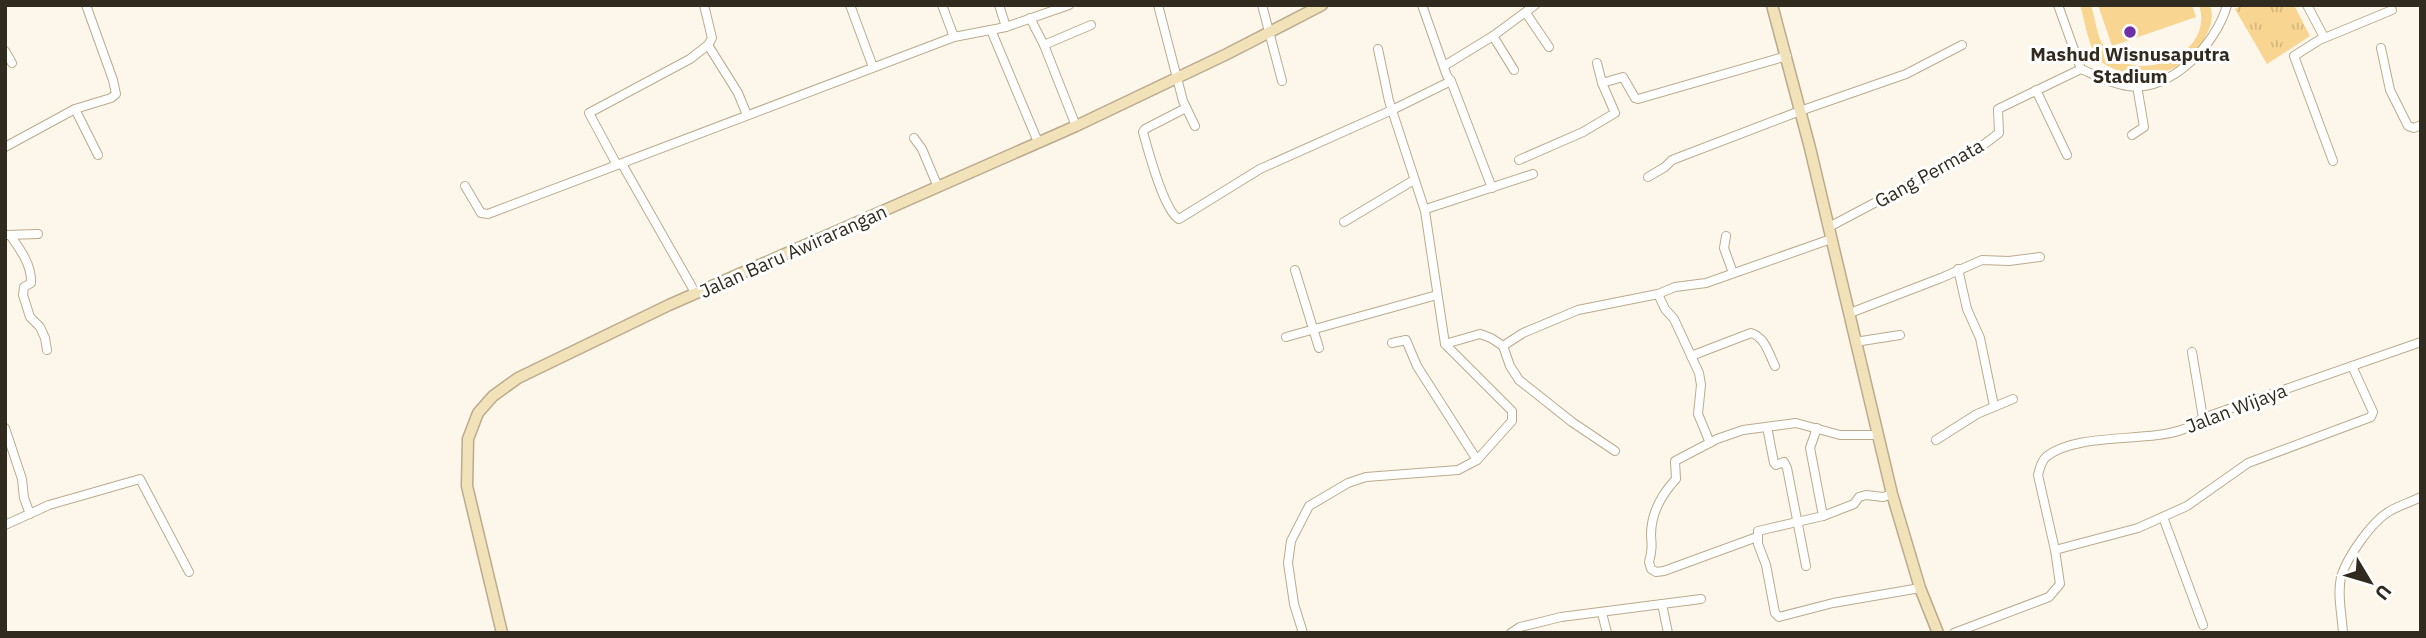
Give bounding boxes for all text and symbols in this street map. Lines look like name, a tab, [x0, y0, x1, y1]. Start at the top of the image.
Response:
marker: Mashud Wisnusaputra Stadium	[2122, 24, 2138, 40]
place label: Mashud Wisnusaputra Stadium	[2030, 42, 2230, 88]
street label: Gang Permata	[1870, 133, 1988, 213]
street label: Jalan Baru Awirarangan	[696, 199, 890, 303]
street label: Jalan Wijaya	[2182, 378, 2290, 438]
north arrow	[2335, 547, 2405, 617]
text: U	[2370, 580, 2397, 605]

